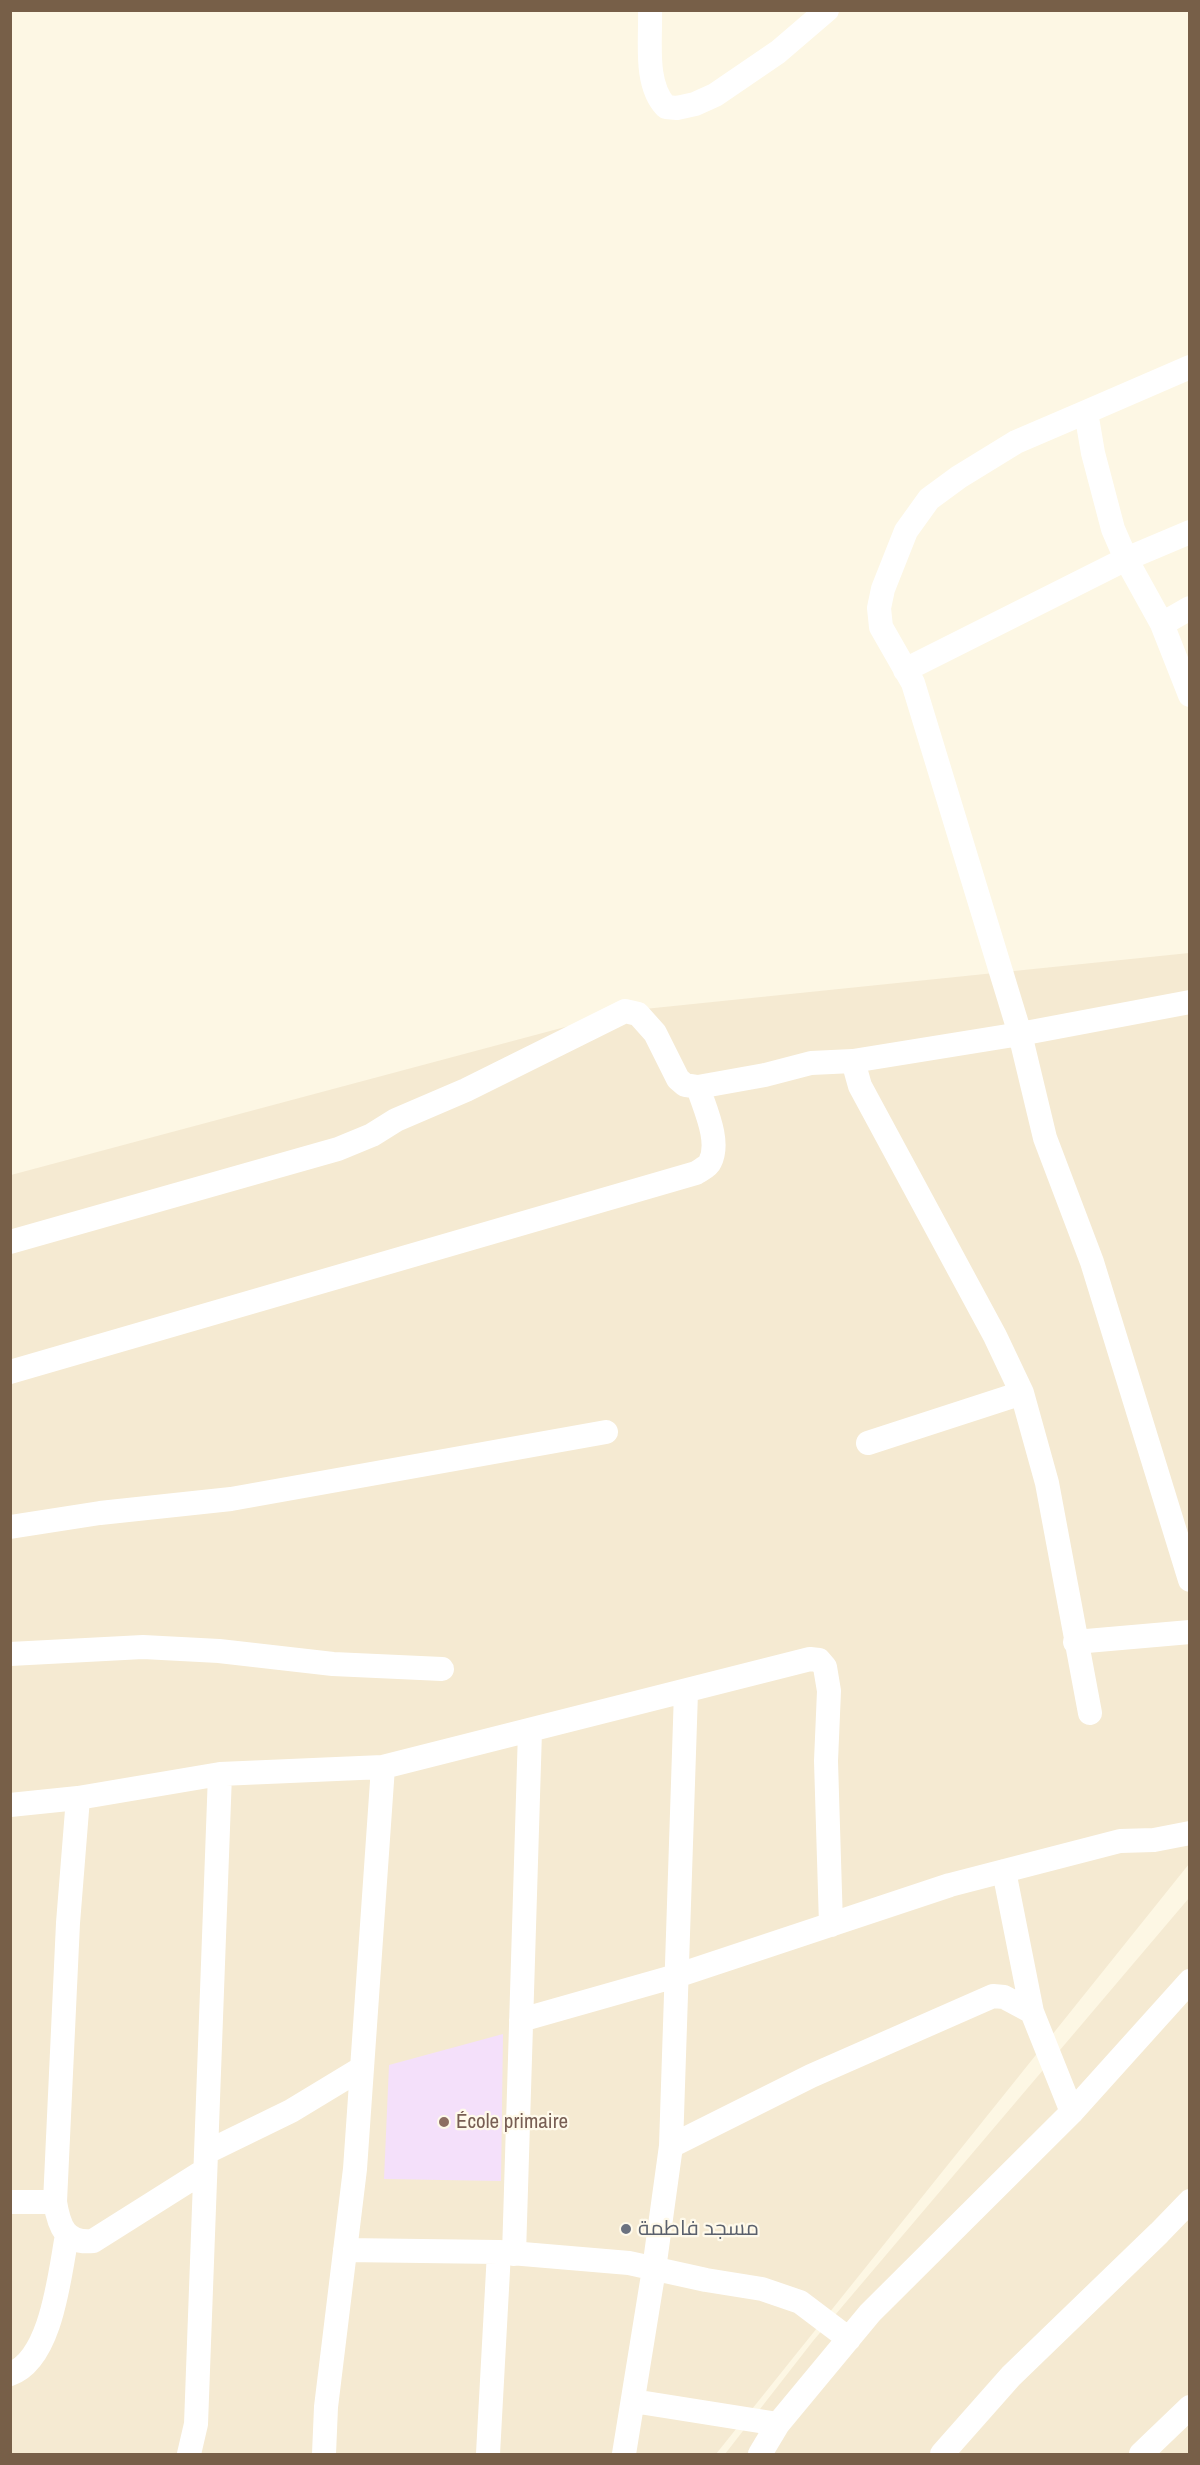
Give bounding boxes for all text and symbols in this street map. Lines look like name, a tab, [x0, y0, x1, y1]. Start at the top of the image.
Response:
place label: École primaire	[456, 2109, 568, 2135]
marker: École primaire	[437, 2115, 451, 2129]
place label: مسجد فاطمة	[638, 2216, 759, 2242]
marker: مسجد فاطمة	[619, 2222, 633, 2236]

